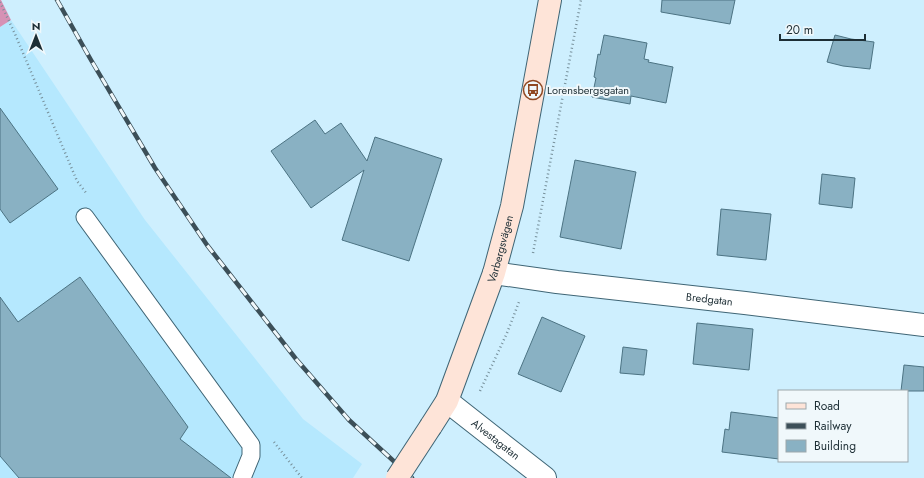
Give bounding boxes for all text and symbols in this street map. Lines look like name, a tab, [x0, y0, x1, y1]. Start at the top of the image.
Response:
north arrow	[16, 16, 56, 56]
scale bar	[780, 16, 865, 42]
text: N	[32, 18, 40, 34]
text: 20 m	[786, 21, 813, 39]
bus stop icon: Lorensbergsgatan	[522, 79, 544, 101]
place label: Lorensbergsgatan	[547, 82, 629, 98]
street label: Varbergsvägen	[483, 213, 517, 285]
street label: Bredgatan	[685, 288, 734, 310]
legend	[778, 390, 908, 462]
text: Road	[814, 397, 840, 415]
street label: Alvestagatan	[468, 415, 523, 463]
text: Railway	[814, 417, 852, 435]
text: Building	[814, 437, 856, 455]

